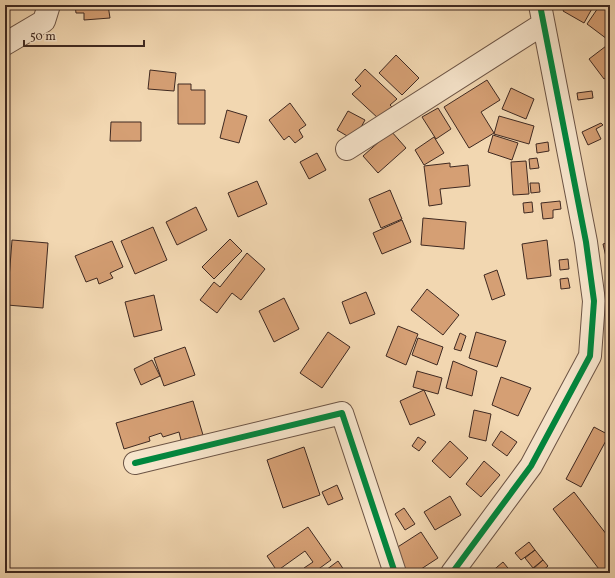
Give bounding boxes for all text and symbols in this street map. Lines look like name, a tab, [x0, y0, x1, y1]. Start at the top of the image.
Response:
scale bar	[24, 22, 144, 48]
text: 50 m	[30, 29, 56, 45]

